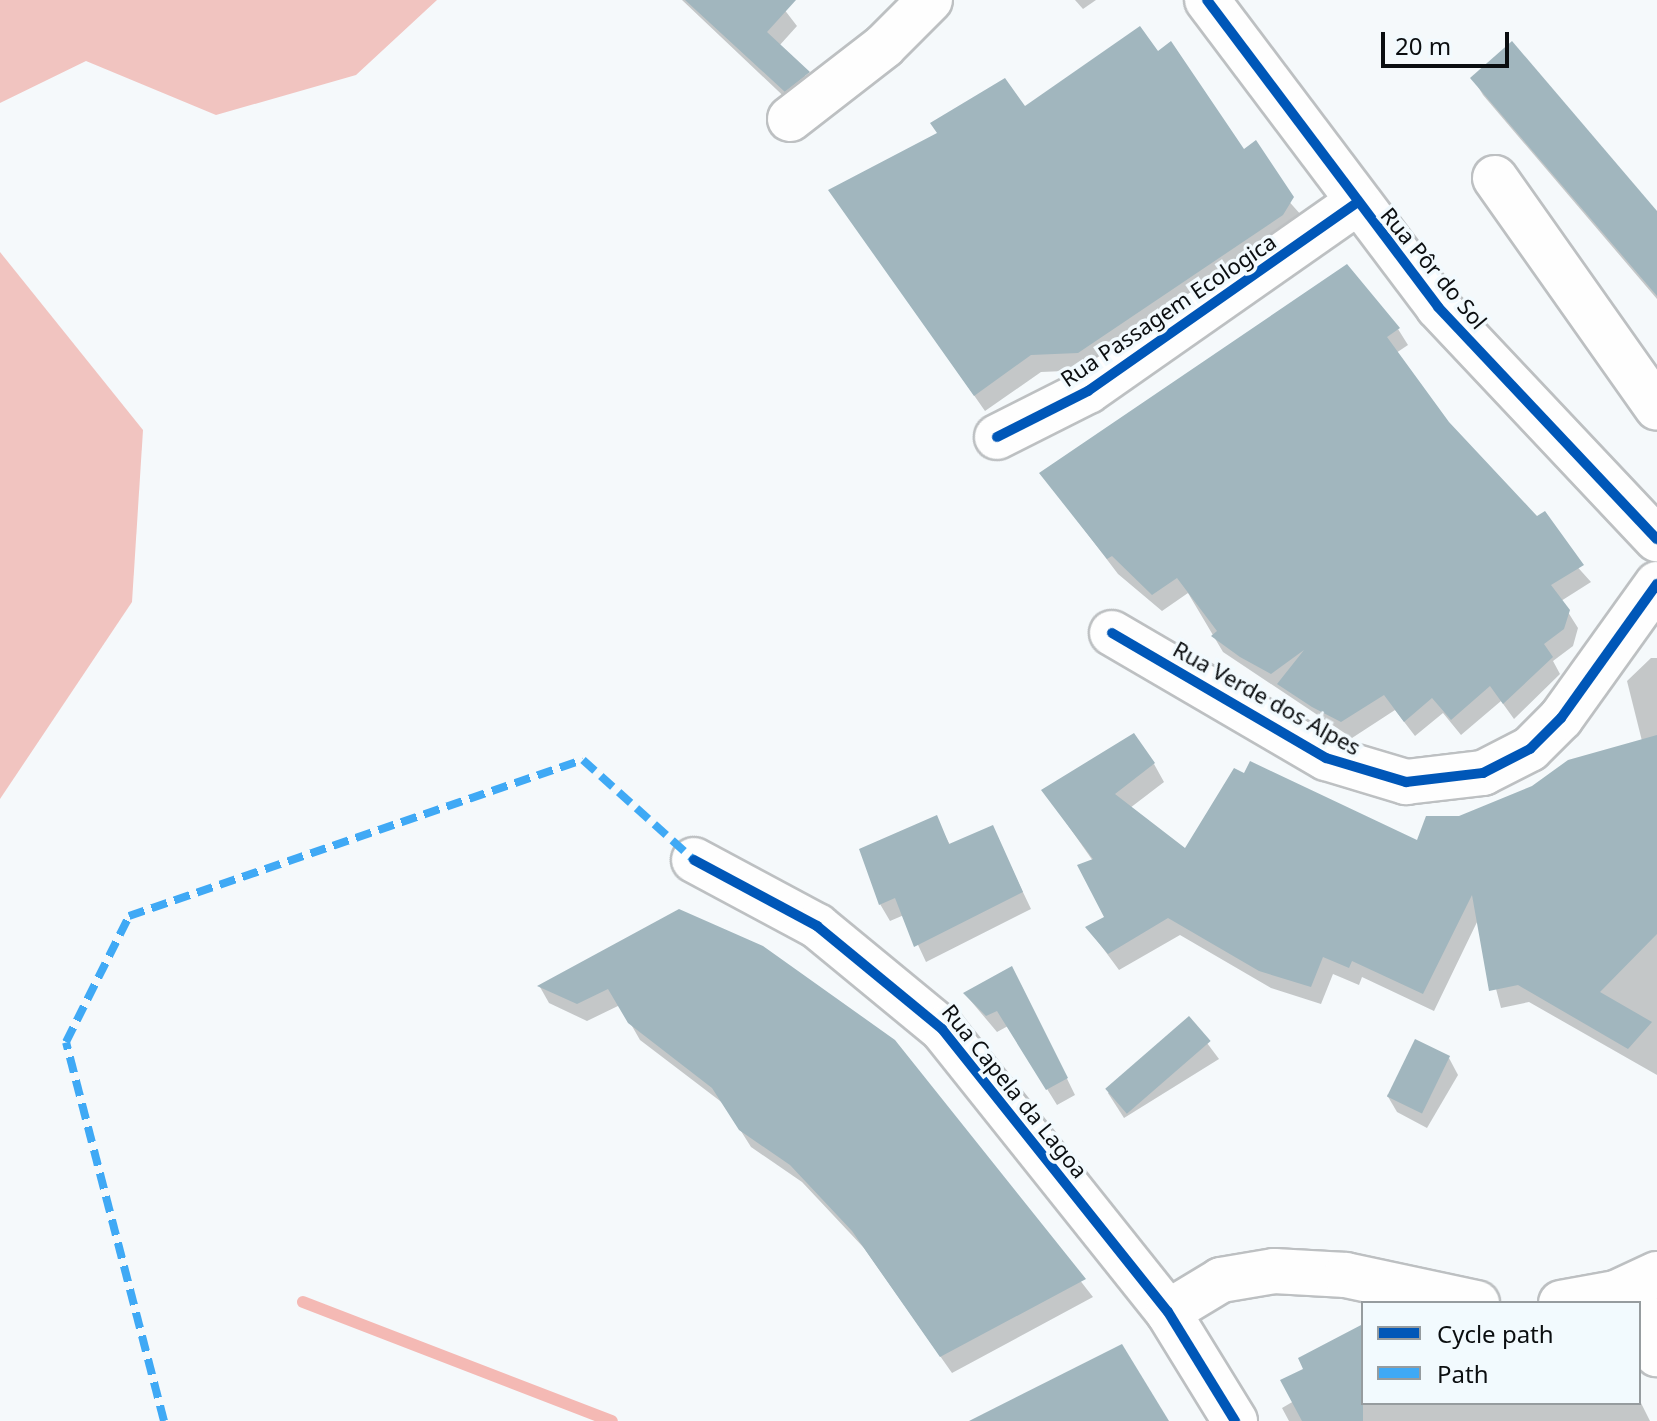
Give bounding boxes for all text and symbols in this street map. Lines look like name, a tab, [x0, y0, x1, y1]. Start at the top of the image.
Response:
scale bar	[1385, 16, 1513, 66]
text: 20 m	[1395, 29, 1451, 62]
street label: Rua Pôr do Sol	[1376, 202, 1492, 334]
street label: Rua Passagem Ecologica	[1055, 228, 1281, 392]
street label: Rua Verde dos Alpes	[1169, 636, 1365, 760]
street label: Rua Capela da Lagoa	[937, 999, 1093, 1183]
legend	[1361, 1301, 1641, 1405]
text: Cycle path	[1437, 1317, 1554, 1350]
text: Path	[1437, 1357, 1488, 1390]

